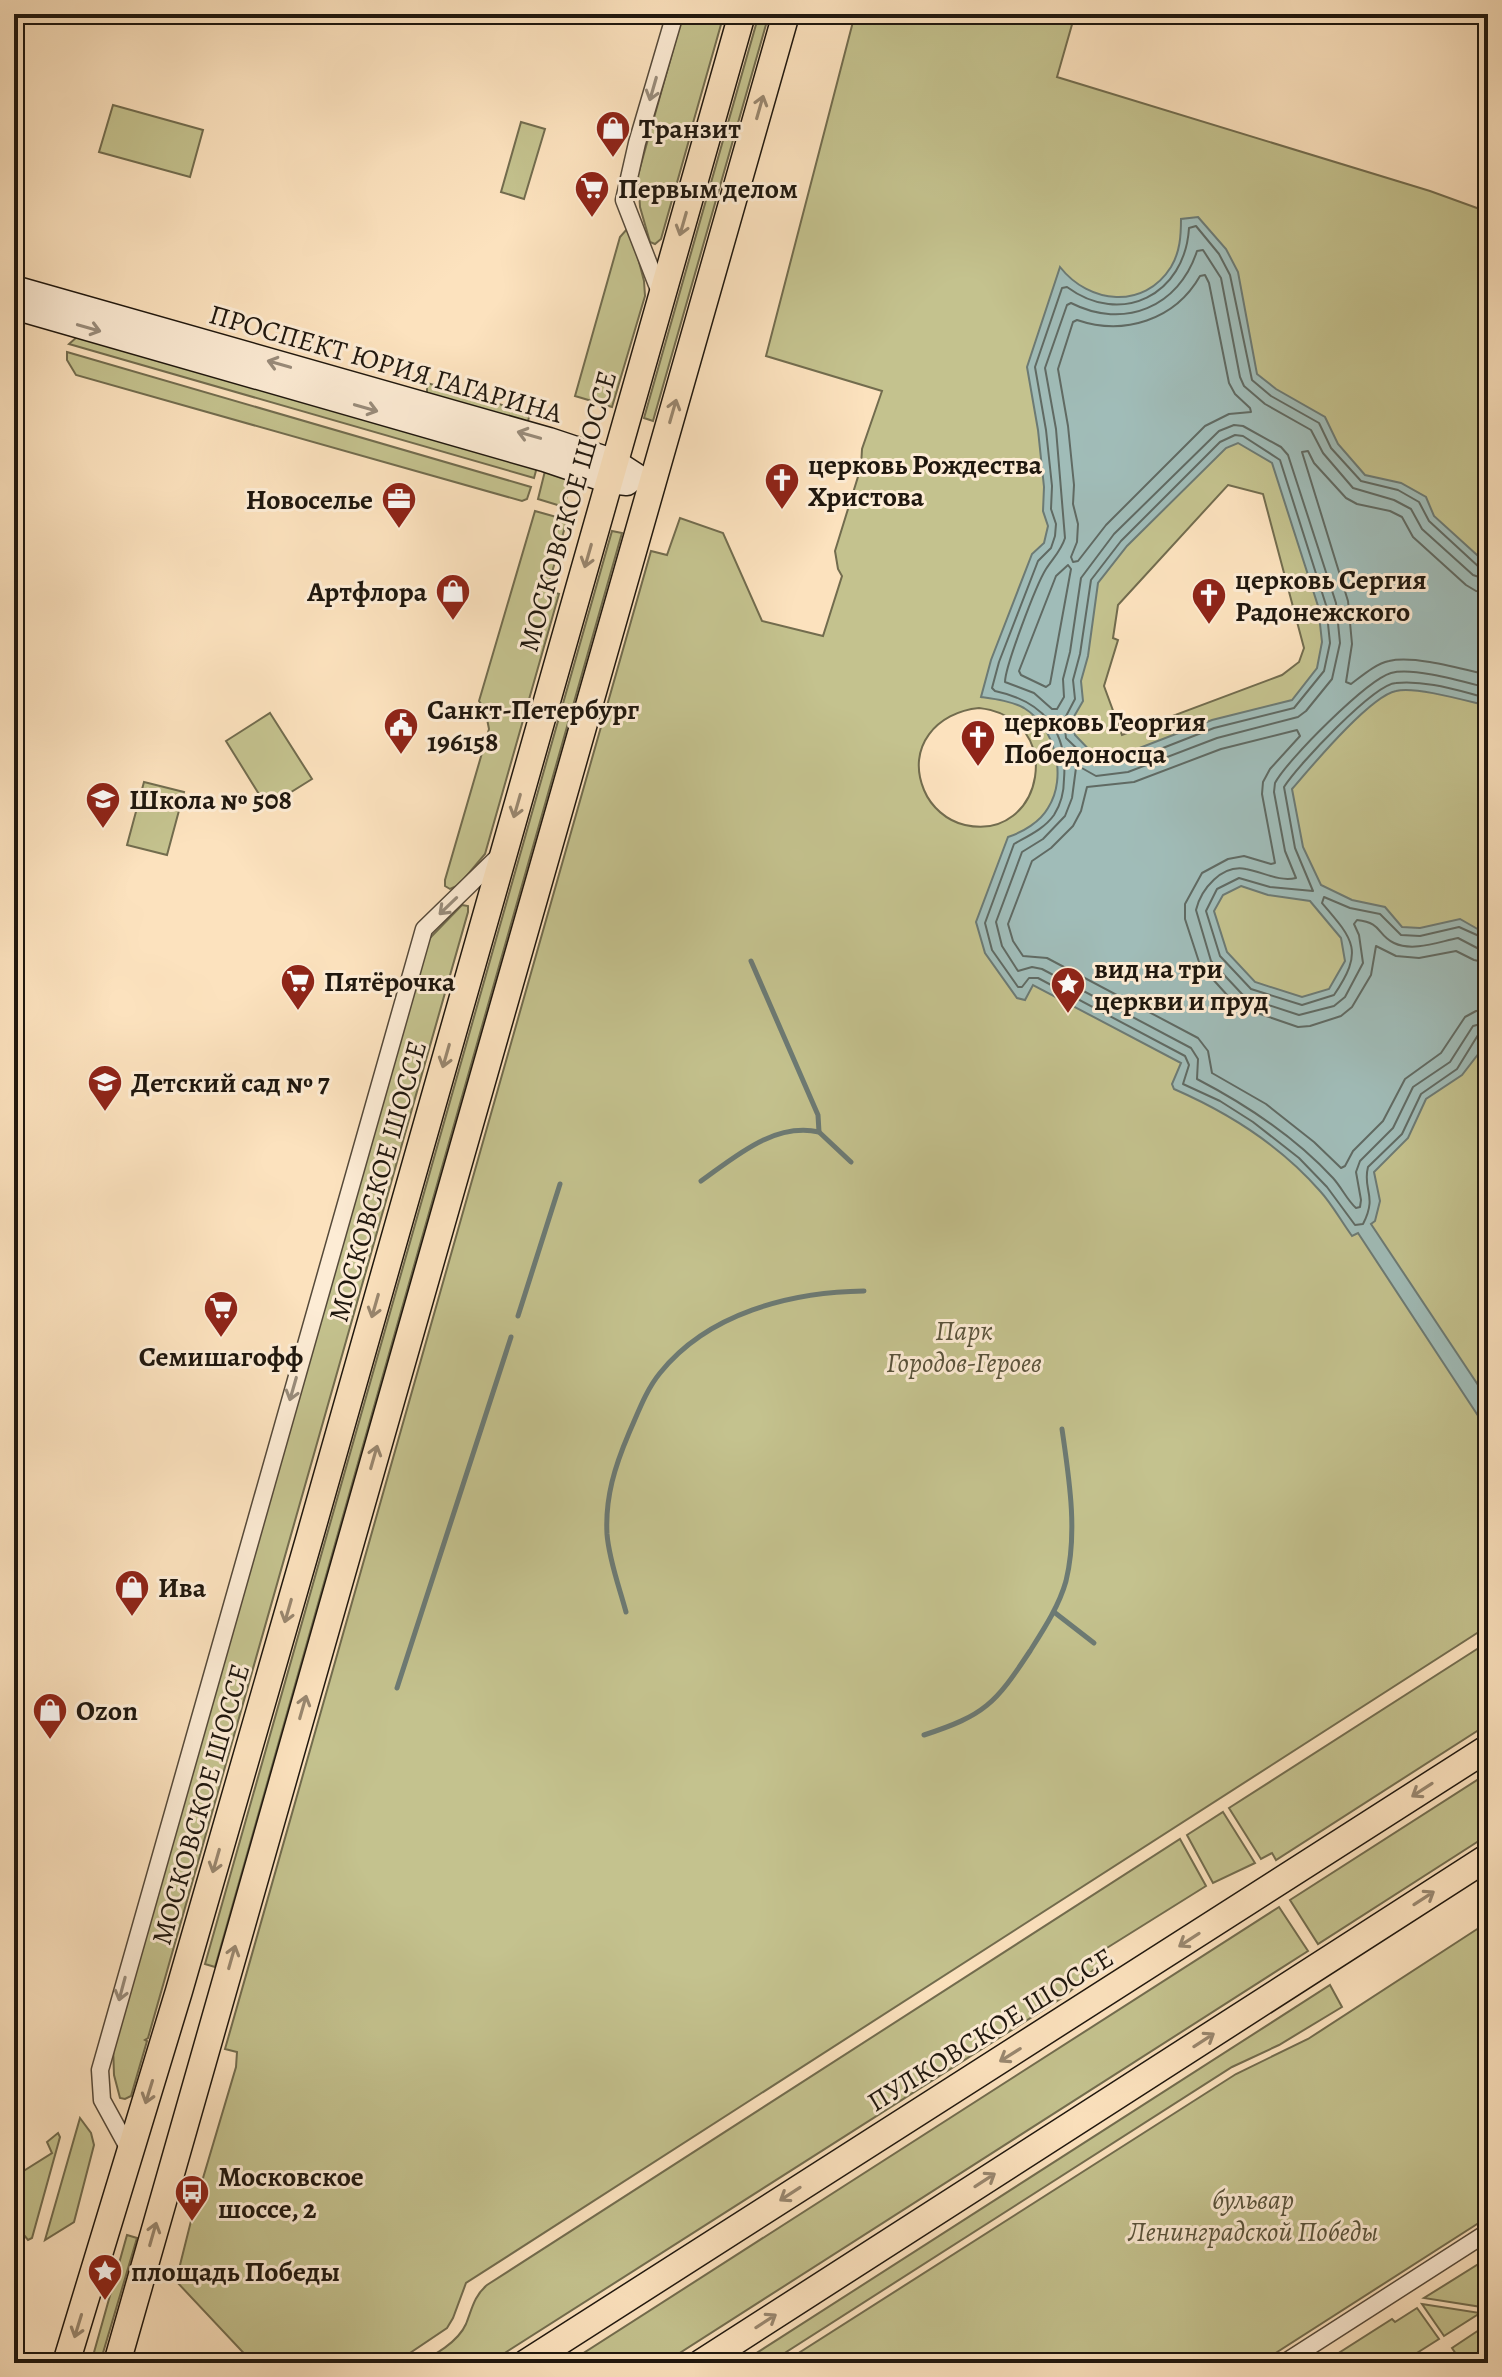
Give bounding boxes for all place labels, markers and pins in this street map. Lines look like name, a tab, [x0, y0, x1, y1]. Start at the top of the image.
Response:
shop icon: Транзит	[594, 109, 632, 159]
place label: Транзит	[639, 110, 741, 148]
supermarket icon: Первым делом	[573, 169, 611, 219]
place label: Первым делом	[618, 170, 798, 208]
place label: церковь Рождества Христова	[808, 446, 1043, 516]
church icon: церковь Рождества Христова	[763, 461, 801, 511]
office icon: Новоселье	[380, 480, 418, 530]
place label: Новоселье	[246, 481, 373, 519]
place label: церковь Сергия Радонежского	[1235, 561, 1427, 631]
shop icon: Артфлора	[434, 572, 472, 622]
place label: Артфлора	[306, 573, 428, 611]
church icon: церковь Сергия Радонежского	[1190, 576, 1228, 626]
place label: Санкт-Петербург 196158	[427, 691, 639, 761]
place label: церковь Георгия Победоносца	[1004, 703, 1206, 773]
public building icon: Санкт-Петербург 196158	[382, 706, 420, 756]
church icon: церковь Георгия Победоносца	[959, 718, 997, 768]
school or university icon: Школа № 508	[84, 780, 122, 830]
place label: Школа № 508	[129, 781, 292, 819]
place label: вид на три церкви и пруд	[1094, 950, 1268, 1020]
supermarket icon: Пятёрочка	[279, 962, 317, 1012]
place label: Пятёрочка	[324, 963, 456, 1001]
place icon: вид на три церкви и пруд	[1049, 965, 1087, 1015]
school or university icon: Детский сад № 7	[86, 1063, 124, 1113]
place label: Детский сад № 7	[131, 1064, 330, 1102]
supermarket icon: Семишагофф	[202, 1289, 240, 1339]
place label: Семишагофф	[139, 1338, 303, 1376]
shop icon: Ива	[113, 1568, 151, 1618]
place label: Ива	[158, 1569, 207, 1607]
shop icon: Ozon	[31, 1691, 69, 1741]
place label: Ozon	[76, 1692, 138, 1730]
place label: Московское шоссе, 2	[218, 2158, 364, 2228]
bus stop icon: Московское шоссе, 2	[173, 2173, 211, 2223]
place icon: площадь Победы	[86, 2252, 124, 2302]
place label: площадь Победы	[131, 2253, 340, 2291]

